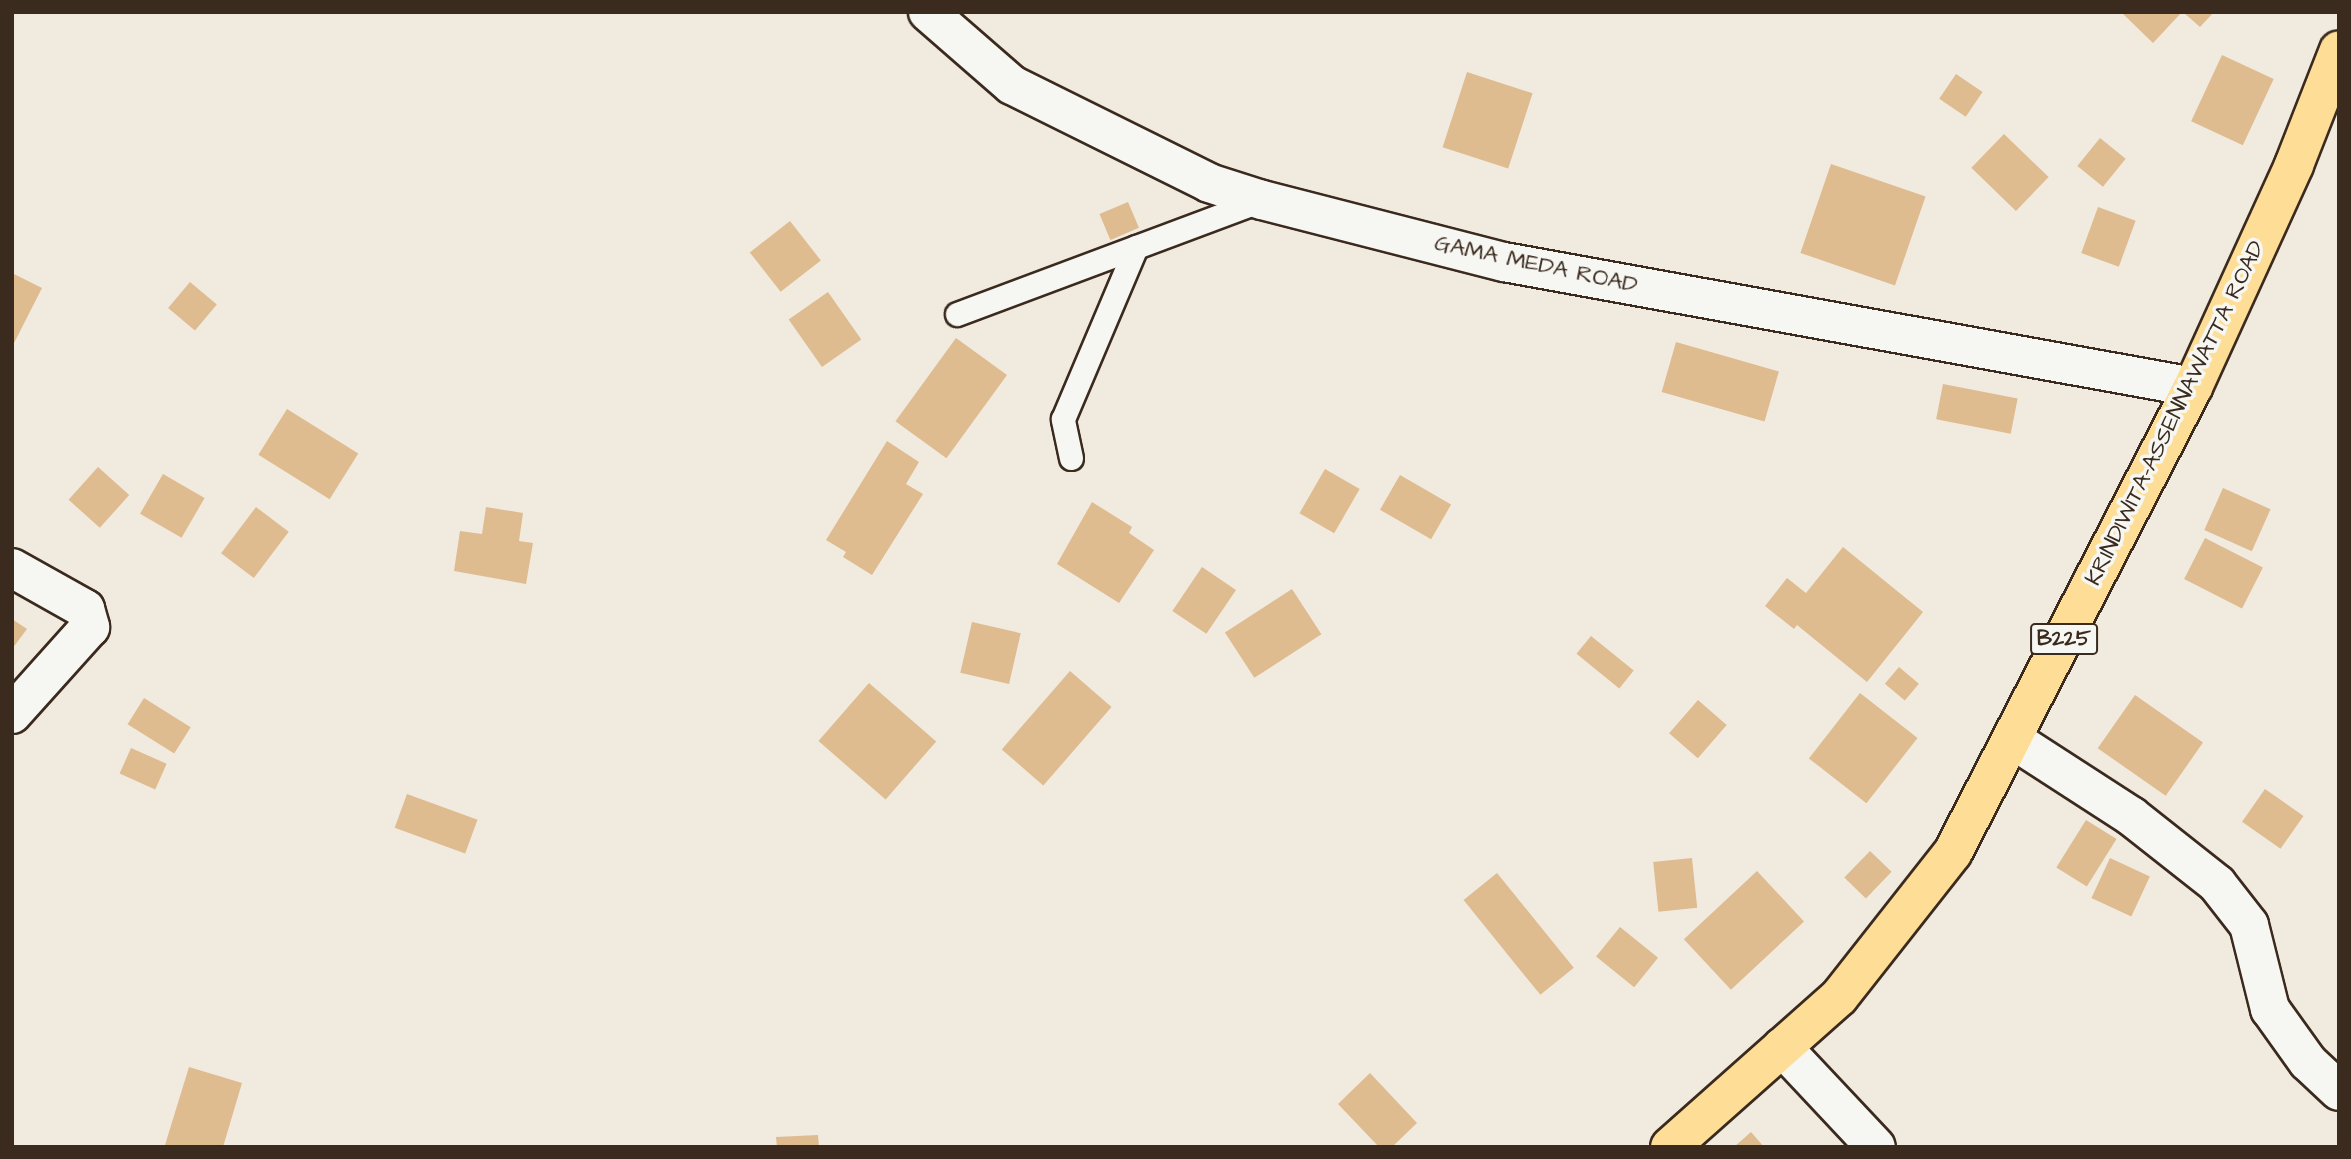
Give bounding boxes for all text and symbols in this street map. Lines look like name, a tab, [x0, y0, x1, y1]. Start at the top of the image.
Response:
street label: GAMA MEDA ROAD	[1432, 229, 1640, 299]
street label: KRINDIWITA-ASSENNAWATTA ROAD	[2079, 236, 2271, 590]
road number: B225	[2029, 622, 2099, 656]

